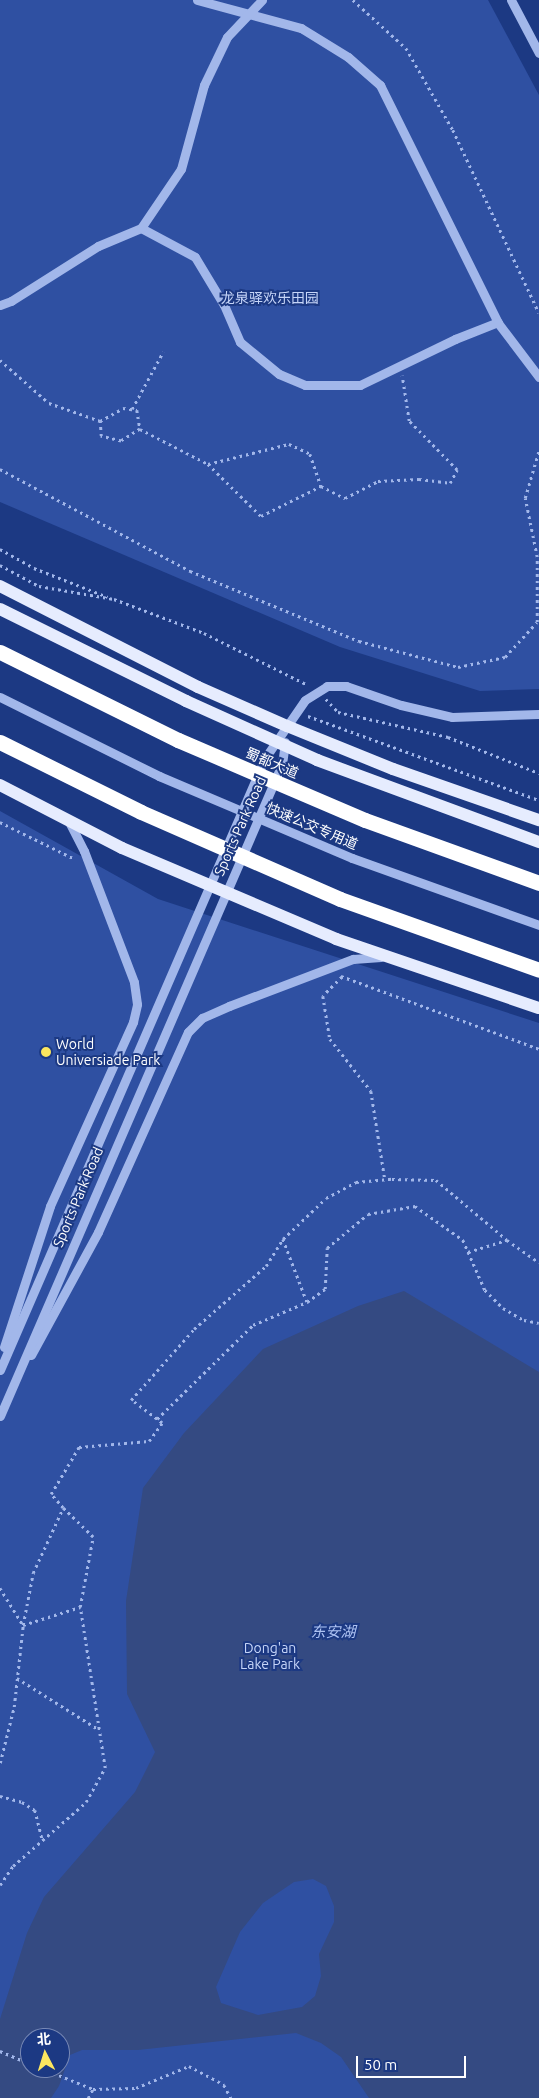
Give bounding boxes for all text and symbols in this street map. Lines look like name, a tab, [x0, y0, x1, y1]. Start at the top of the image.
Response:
park label: 龙泉驿欢乐田园	[221, 290, 319, 306]
street label: 蜀都大道	[243, 744, 301, 782]
street label: Sports Park Road	[211, 774, 269, 878]
street label: 快速公交专用道	[264, 799, 360, 853]
place label: World Universiade Park	[56, 1036, 160, 1068]
marker: World Universiade Park	[40, 1046, 52, 1058]
street label: Sports Park Road	[49, 1144, 107, 1250]
water label: 东安湖	[311, 1623, 355, 1641]
park label: Dong'an Lake Park	[240, 1640, 300, 1672]
north arrow	[20, 2028, 70, 2078]
text: 北	[36, 2030, 51, 2048]
scale bar	[359, 2046, 469, 2078]
text: 50 m	[364, 2056, 397, 2073]

